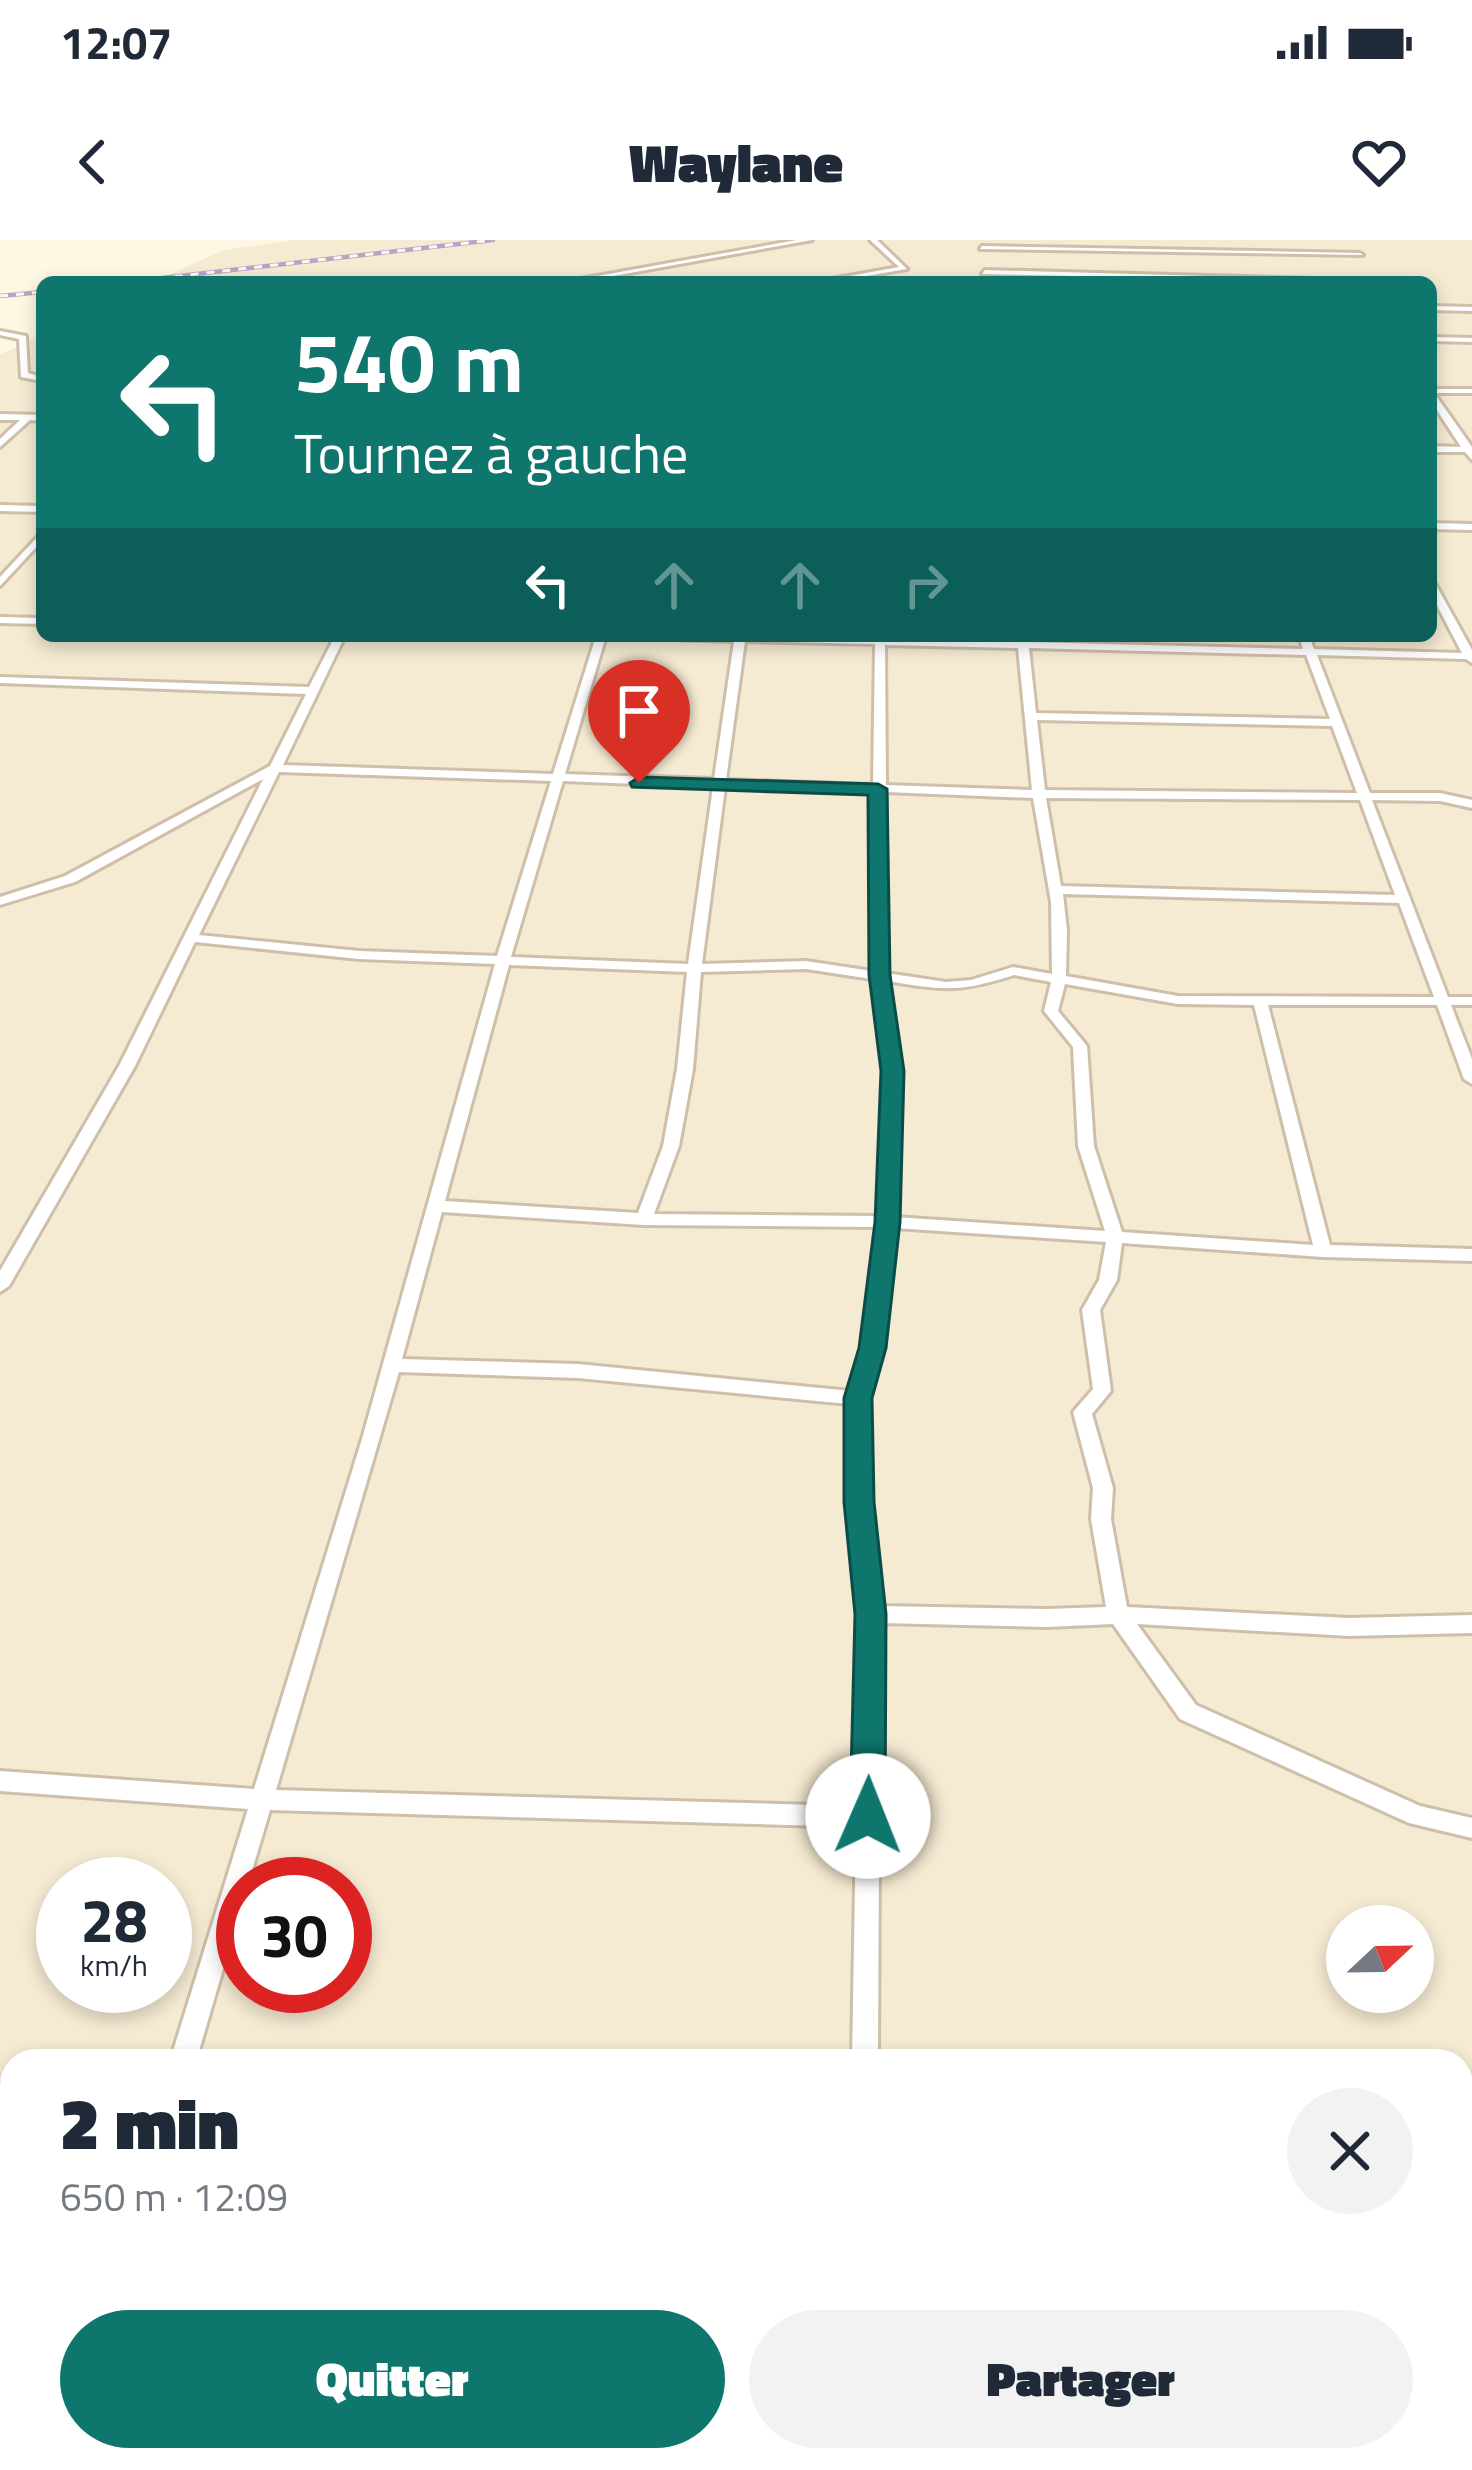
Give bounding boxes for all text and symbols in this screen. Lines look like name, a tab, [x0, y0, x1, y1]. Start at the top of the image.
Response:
text: 12:07	[60, 8, 172, 76]
text: Waylane	[629, 121, 843, 203]
icon: back	[60, 129, 126, 195]
icon: heart	[1346, 129, 1412, 195]
text: 540 m	[294, 297, 524, 425]
icon: left	[96, 324, 252, 480]
text: Tournez à gauche	[294, 412, 688, 494]
icon: left	[515, 552, 581, 618]
icon: ahead	[641, 552, 707, 618]
icon: ahead	[767, 552, 833, 618]
icon: right	[893, 552, 959, 618]
pin	[588, 660, 690, 783]
icon: arrive	[606, 678, 672, 744]
position arrow	[805, 1753, 931, 1879]
speed limit sign: 30	[216, 1857, 372, 2013]
text: 28	[80, 1874, 148, 1965]
north arrow	[1326, 1905, 1434, 2013]
map controls	[1326, 1905, 1434, 2013]
text: km/h	[80, 1942, 148, 1988]
text: 2 min	[60, 2067, 239, 2177]
button: close	[1287, 2088, 1413, 2214]
text: 650 m · 12:09	[60, 2167, 288, 2226]
button: Quitter	[60, 2310, 725, 2448]
button: Partager	[749, 2310, 1413, 2448]

